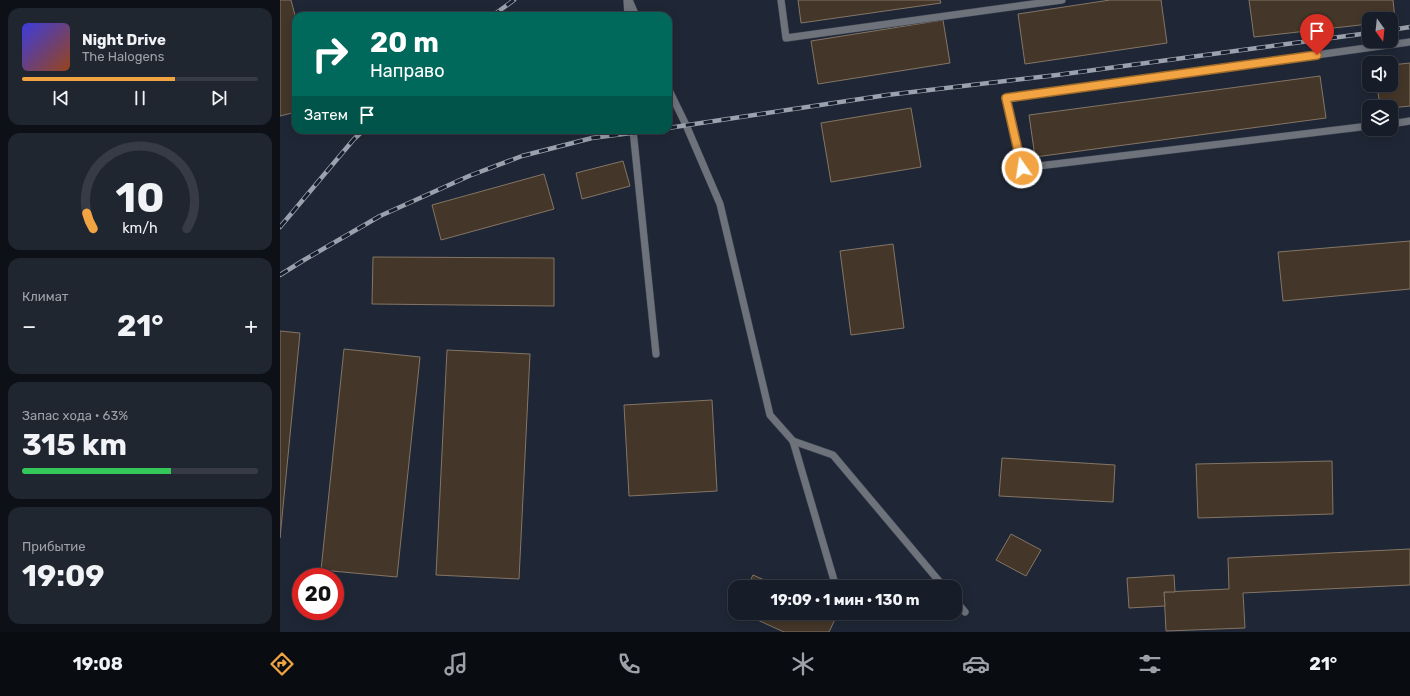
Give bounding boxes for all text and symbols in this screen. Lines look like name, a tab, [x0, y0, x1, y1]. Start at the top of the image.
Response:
north arrow	[1362, 12, 1398, 48]
map controls	[1362, 12, 1398, 136]
pin	[1300, 14, 1334, 55]
icon: arrive	[1306, 20, 1328, 42]
text: 20 m	[370, 26, 439, 59]
icon: right	[304, 28, 356, 80]
text: Night Drive	[82, 31, 166, 49]
text: The Halogens	[82, 49, 164, 64]
button: sound	[1362, 56, 1398, 92]
text: Направо	[370, 60, 445, 82]
icon: previous	[50, 87, 72, 109]
icon: pause	[129, 87, 151, 109]
icon: next	[208, 87, 230, 109]
button: layers	[1362, 100, 1398, 136]
icon: arrive	[356, 104, 378, 126]
text: Затем	[304, 106, 348, 124]
position arrow	[1001, 147, 1043, 189]
text: 10	[116, 173, 164, 222]
text: km/h	[122, 220, 158, 237]
text: Климат	[22, 289, 68, 304]
text: 21°	[117, 308, 164, 344]
text: −	[22, 313, 36, 340]
text: +	[244, 313, 258, 340]
text: Запас хода · 63%	[22, 408, 128, 423]
text: 315 km	[22, 427, 127, 463]
text: Прибытие	[22, 539, 86, 554]
text: 19:09	[22, 558, 105, 594]
speed limit sign: 20	[292, 568, 344, 620]
text: 19:09 · 1 мин · 130 m	[770, 591, 920, 609]
icon: directions	[268, 650, 296, 678]
icon: music	[442, 650, 470, 678]
icon: phone	[615, 650, 643, 678]
icon: climate	[789, 650, 817, 678]
icon: car	[962, 650, 990, 678]
icon: filters	[1136, 650, 1164, 678]
text: 19:08	[73, 653, 123, 675]
text: 21°	[1309, 653, 1337, 675]

